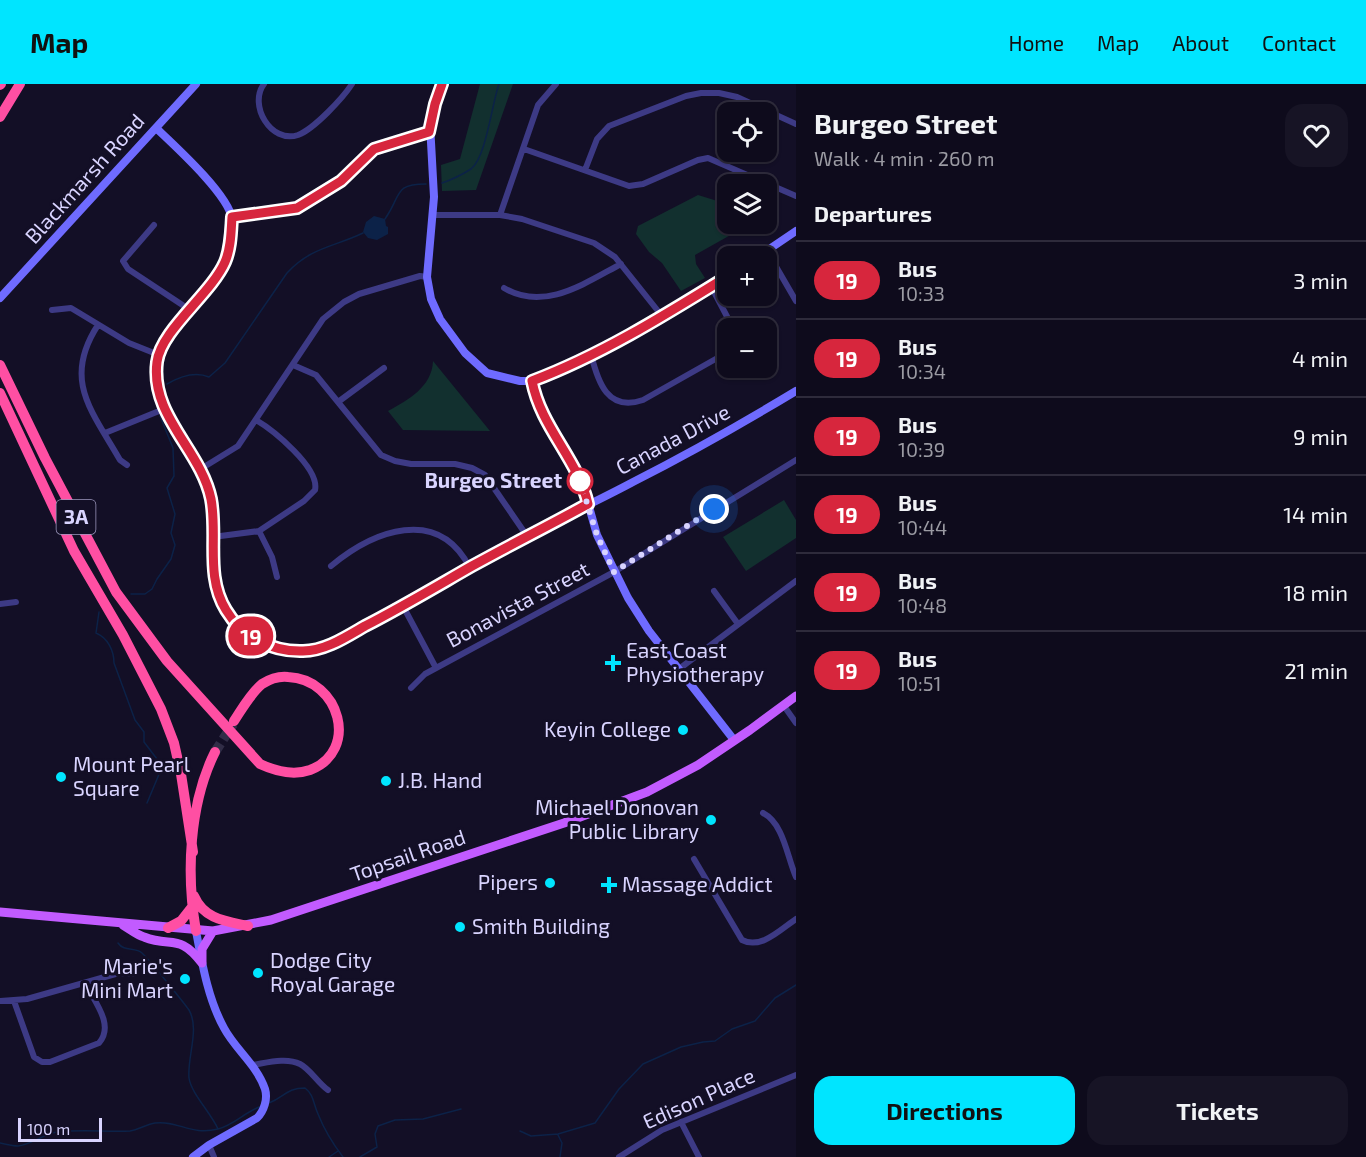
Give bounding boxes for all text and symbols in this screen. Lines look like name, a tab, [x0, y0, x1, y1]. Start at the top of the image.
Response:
text: Map	[30, 25, 88, 59]
text: Home	[1008, 30, 1064, 55]
text: Map	[1097, 30, 1139, 55]
text: About	[1172, 30, 1229, 55]
text: Contact	[1262, 30, 1336, 55]
map controls	[717, 102, 777, 378]
button: locate	[717, 102, 777, 162]
button: heart	[1285, 104, 1348, 167]
text: Burgeo Street	[814, 106, 998, 140]
street label: Blackmarsh Road	[19, 108, 149, 248]
text: Walk · 4 min · 260 m	[814, 146, 994, 170]
button: layers	[717, 174, 777, 234]
text: Departures	[814, 200, 932, 226]
button: +	[717, 246, 777, 306]
text: Bus	[898, 255, 937, 281]
text: 3 min	[1293, 267, 1348, 293]
text: 19	[836, 268, 858, 293]
text: 10:33	[898, 281, 945, 305]
button: −	[717, 318, 777, 378]
text: Bus	[898, 333, 937, 359]
text: 4 min	[1292, 345, 1348, 371]
text: 19	[836, 346, 858, 371]
text: 10:34	[898, 359, 946, 383]
street label: Canada Drive	[611, 398, 733, 479]
text: Bus	[898, 411, 937, 437]
text: 9 min	[1293, 423, 1348, 449]
text: 19	[836, 424, 858, 449]
text: 10:39	[898, 437, 945, 461]
place label: Burgeo Street	[424, 467, 562, 492]
marker: Burgeo Street	[567, 468, 593, 494]
text: Bus	[898, 489, 937, 515]
your location	[699, 494, 729, 524]
road number: 3A	[56, 500, 96, 534]
text: 14 min	[1283, 501, 1348, 527]
text: 19	[836, 502, 858, 527]
text: 10:44	[898, 515, 947, 539]
street label: Bonavista Street	[442, 555, 593, 652]
text: Bus	[898, 567, 937, 593]
text: 18 min	[1283, 579, 1348, 605]
text: 19	[836, 580, 858, 605]
text: 10:48	[898, 593, 947, 617]
line badge: 19	[224, 616, 278, 656]
text: 19	[240, 624, 262, 649]
place label: East Coast Physiotherapy	[626, 637, 764, 686]
text: Bus	[898, 645, 937, 671]
marker: East Coast Physiotherapy	[604, 654, 622, 672]
text: 21 min	[1284, 657, 1348, 683]
text: 19	[836, 658, 858, 683]
text: 10:51	[898, 671, 941, 695]
place label: Keyin College	[544, 716, 671, 741]
marker: Keyin College	[676, 723, 690, 737]
place label: Mount Pearl Square	[73, 751, 191, 800]
place label: J.B. Hand	[398, 767, 482, 792]
marker: Mount Pearl Square	[54, 770, 68, 784]
marker: J.B. Hand	[379, 774, 393, 788]
place label: Michael Donovan Public Library	[535, 794, 699, 843]
marker: Michael Donovan Public Library	[704, 813, 718, 827]
street label: Topsail Road	[347, 823, 468, 886]
place label: Pipers	[478, 869, 538, 894]
place label: Massage Addict	[622, 871, 773, 896]
marker: Pipers	[543, 876, 557, 890]
marker: Massage Addict	[600, 876, 618, 894]
place label: Smith Building	[472, 913, 610, 938]
marker: Smith Building	[453, 920, 467, 934]
place label: Dodge City Royal Garage	[270, 947, 395, 996]
place label: Marie's Mini Mart	[81, 953, 173, 1002]
marker: Dodge City Royal Garage	[251, 966, 265, 980]
marker: Marie's Mini Mart	[178, 972, 192, 986]
street label: Edison Place	[638, 1062, 758, 1133]
button: Directions	[814, 1076, 1075, 1145]
button: Tickets	[1087, 1076, 1348, 1145]
scale bar	[18, 1115, 102, 1142]
text: 100 m	[27, 1119, 70, 1138]

